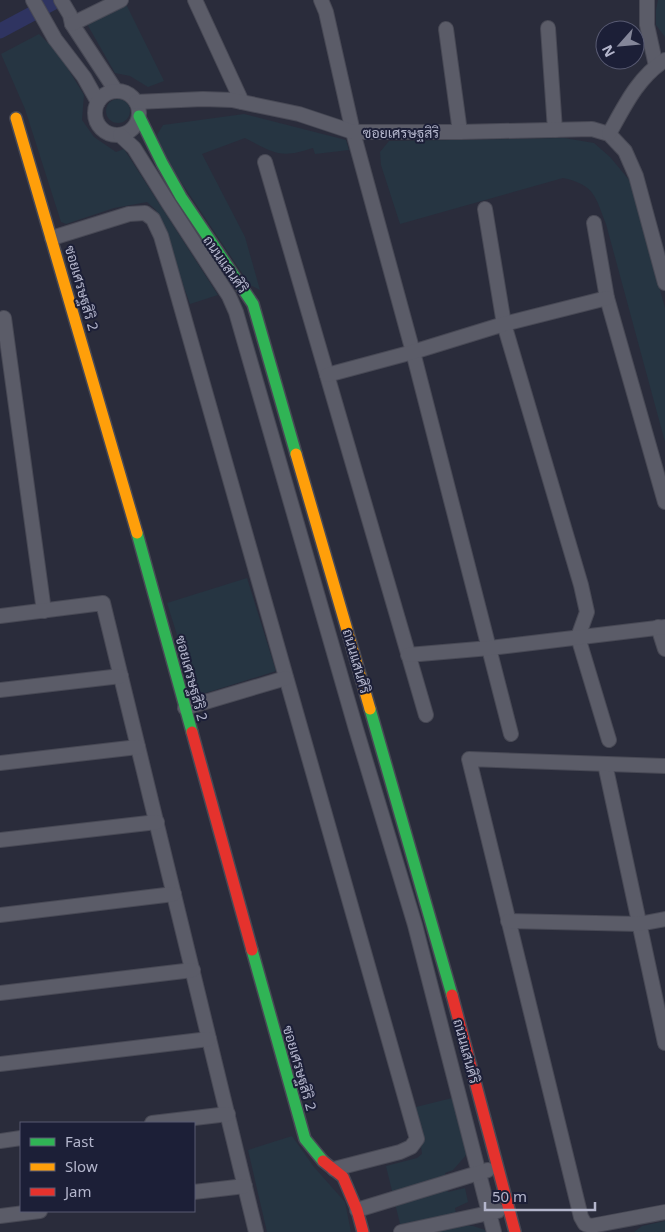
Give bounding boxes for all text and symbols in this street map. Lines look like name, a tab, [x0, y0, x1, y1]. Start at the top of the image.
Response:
north arrow	[595, 20, 645, 70]
text: N	[597, 42, 619, 61]
street label: ซอยเศรษฐสิริ	[363, 123, 439, 142]
street label: ถนนแสนศิริ	[199, 231, 253, 297]
street label: ซอยเศรษฐสิริ 2	[61, 243, 103, 333]
street label: ถนนแสนศิริ	[339, 627, 375, 696]
street label: ซอยเศรษฐสิริ 2	[171, 633, 213, 723]
street label: ถนนแสนศิริ	[449, 1017, 485, 1086]
street label: ซอยเศรษฐสิริ 2	[279, 1023, 321, 1113]
legend	[20, 1122, 195, 1212]
text: Fast	[65, 1131, 94, 1151]
text: Slow	[65, 1156, 98, 1176]
scale bar	[485, 1180, 595, 1212]
text: Jam	[63, 1181, 92, 1201]
text: 50 m	[492, 1186, 527, 1206]

